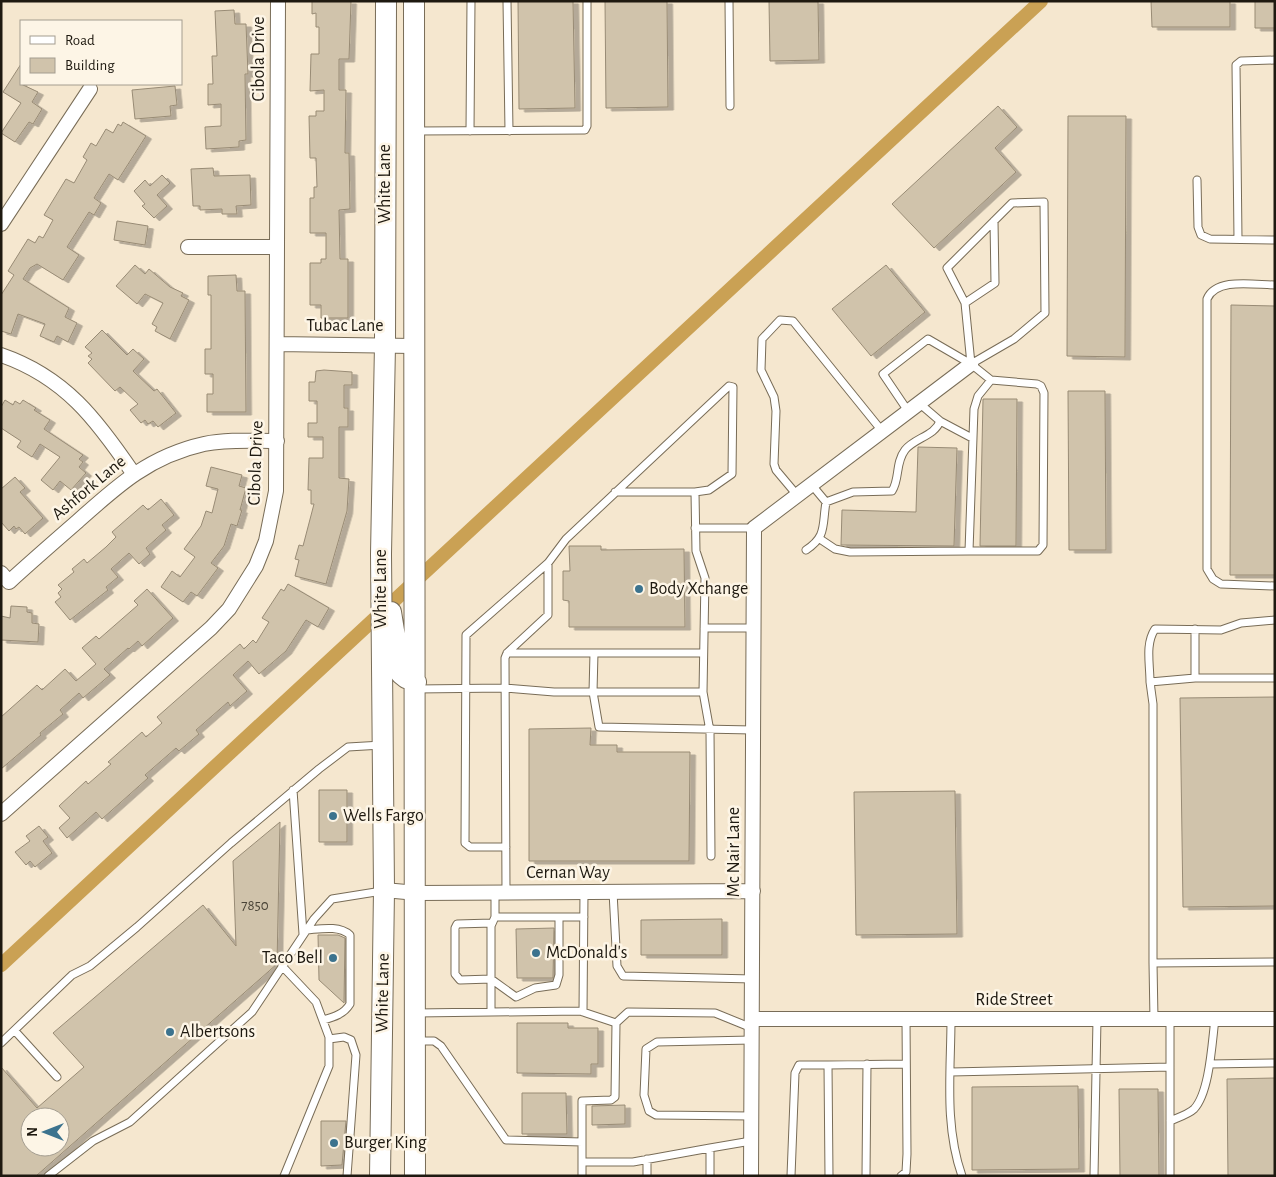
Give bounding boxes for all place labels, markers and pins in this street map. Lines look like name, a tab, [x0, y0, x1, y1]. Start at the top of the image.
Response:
place label: Body Xchange	[649, 580, 748, 598]
marker: Body Xchange	[633, 583, 645, 595]
place label: Wells Fargo	[343, 807, 424, 825]
marker: Wells Fargo	[327, 810, 339, 822]
place label: McDonald's	[546, 944, 628, 962]
marker: McDonald's	[530, 947, 542, 959]
place label: Taco Bell	[262, 949, 323, 967]
marker: Taco Bell	[327, 952, 339, 964]
place label: Albertsons	[180, 1023, 255, 1041]
marker: Albertsons	[164, 1026, 176, 1038]
place label: Burger King	[344, 1134, 427, 1152]
marker: Burger King	[328, 1137, 340, 1149]

